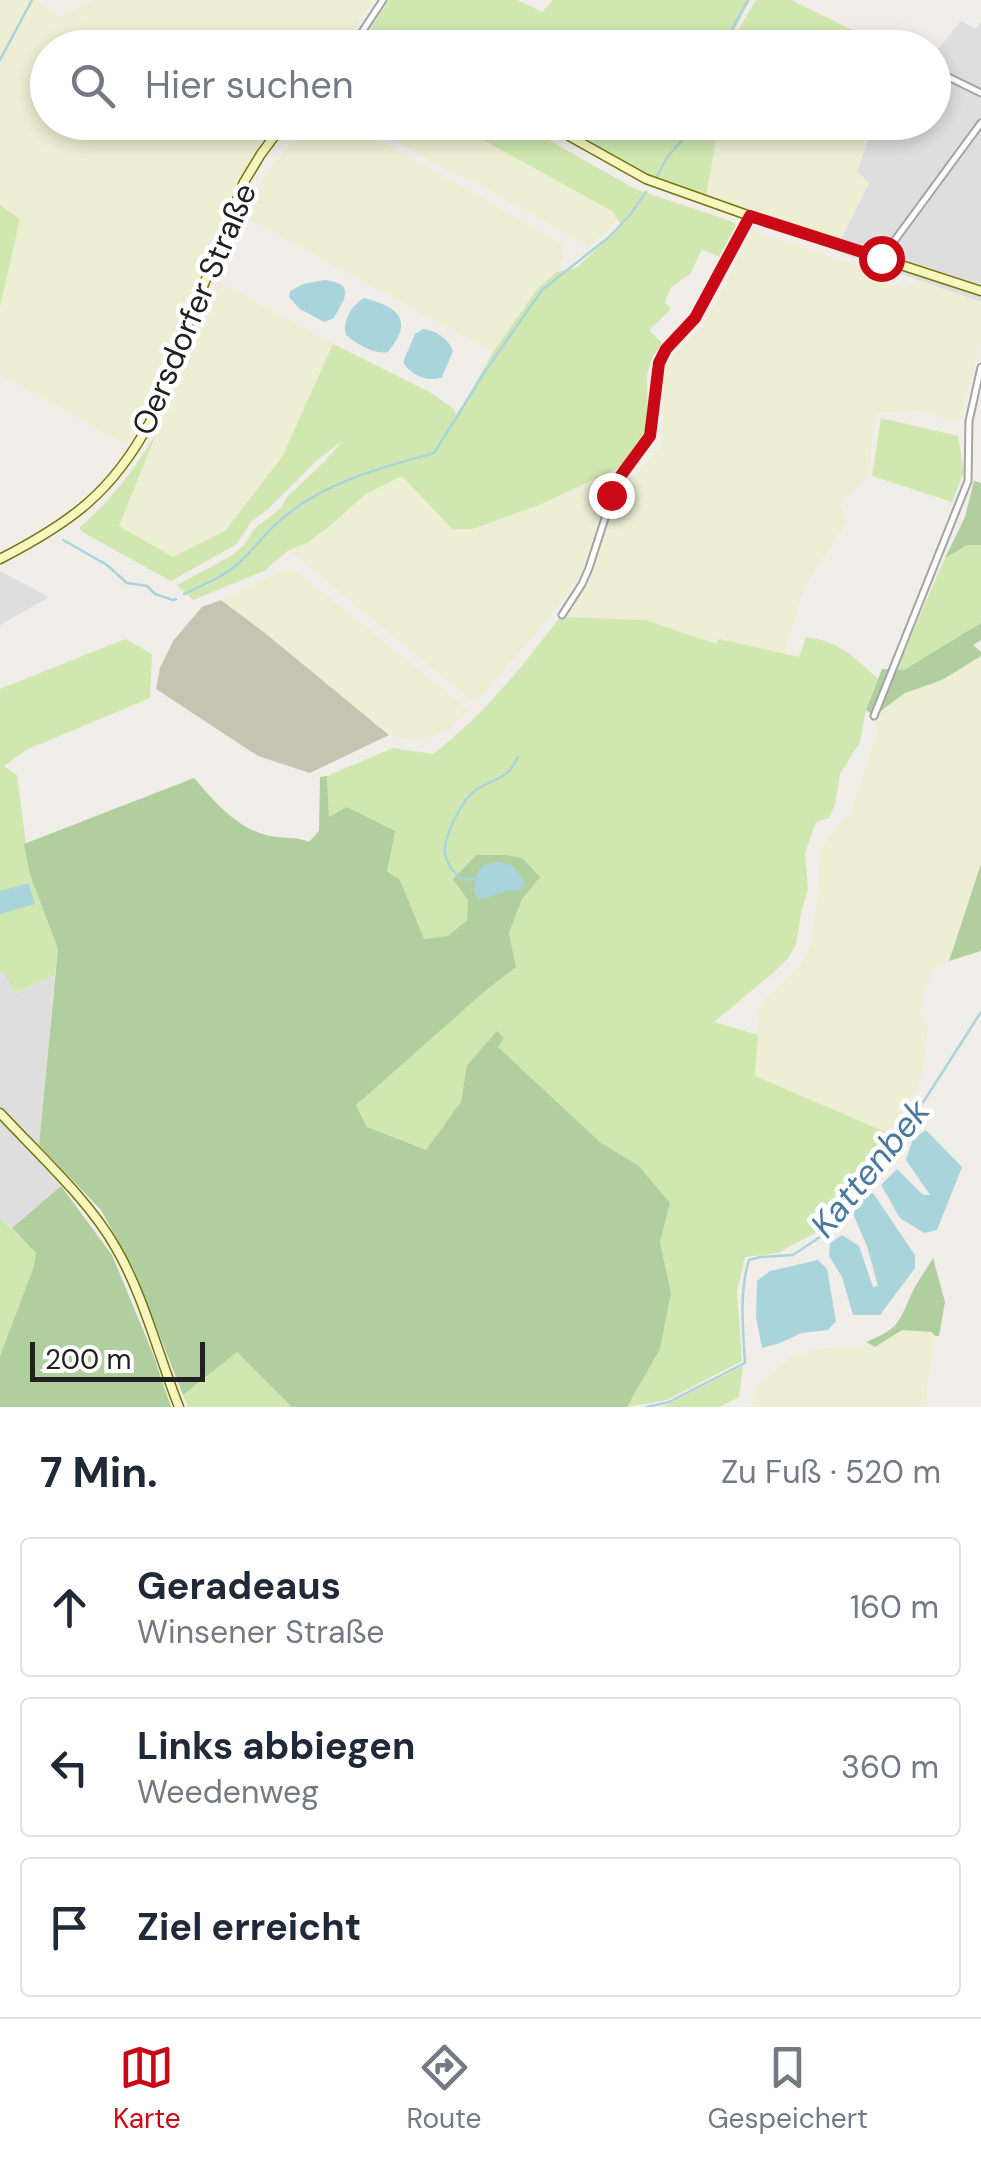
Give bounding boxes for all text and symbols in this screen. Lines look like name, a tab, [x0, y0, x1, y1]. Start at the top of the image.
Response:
search box	[30, 30, 951, 140]
icon: search	[65, 58, 120, 113]
text: Hier suchen	[145, 60, 354, 110]
street label: Oersdorfer Straße	[122, 177, 266, 441]
route start	[859, 236, 905, 282]
route end	[589, 473, 635, 519]
water label: Kattenbek	[800, 1089, 940, 1247]
scale bar	[30, 1337, 205, 1382]
text: 200 m	[45, 1341, 132, 1378]
text: 7 Min.	[40, 1445, 158, 1500]
text: Zu Fuß · 520 m	[721, 1451, 941, 1493]
text: Geradeaus	[137, 1561, 341, 1611]
icon: ahead	[42, 1580, 97, 1635]
text: 160 m	[850, 1586, 939, 1628]
text: Winsener Straße	[137, 1611, 384, 1653]
text: Links abbiegen	[137, 1721, 415, 1771]
icon: left	[42, 1740, 97, 1795]
text: 360 m	[841, 1746, 939, 1788]
text: Weedenweg	[137, 1771, 319, 1813]
icon: arrive	[42, 1900, 97, 1955]
text: Ziel erreicht	[137, 1902, 361, 1952]
tab: Karte	[113, 2040, 181, 2137]
tab: Route	[407, 2040, 482, 2137]
tab: Gespeichert	[707, 2040, 868, 2137]

